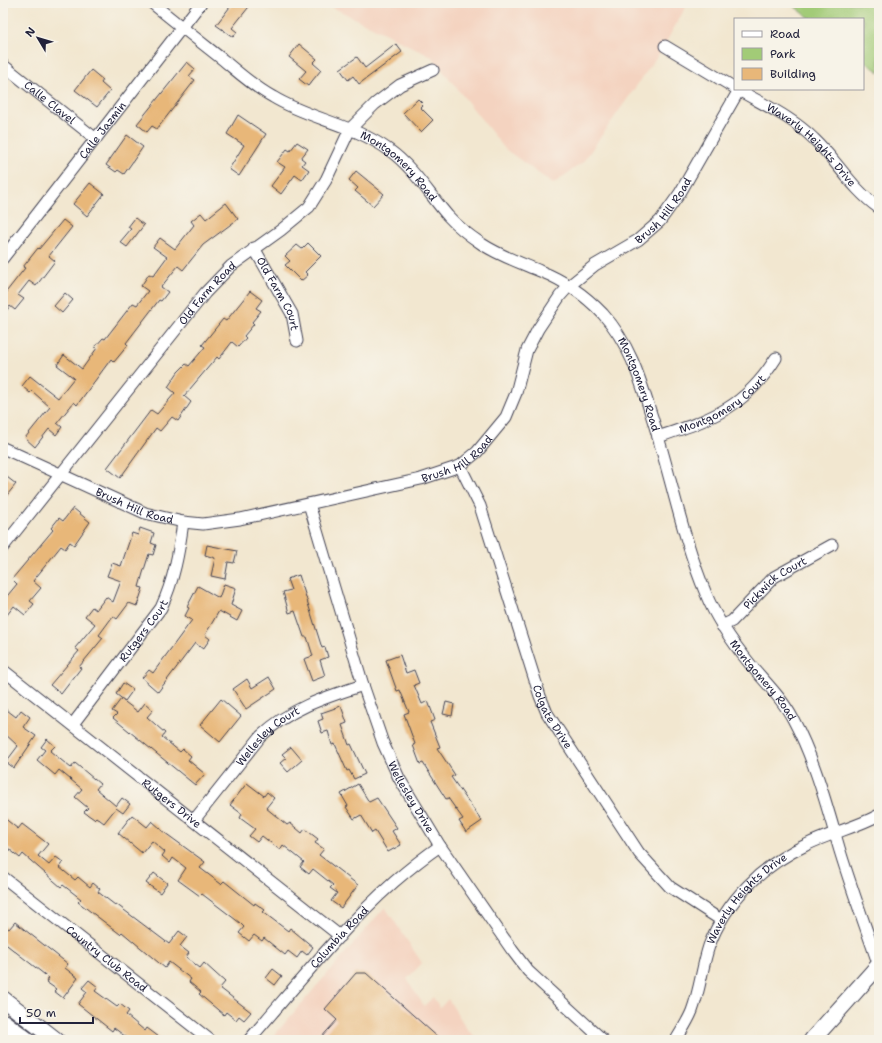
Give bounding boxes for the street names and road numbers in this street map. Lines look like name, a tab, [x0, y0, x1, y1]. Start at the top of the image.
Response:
street label: Calle Clavel	[21, 78, 79, 128]
street label: Calle Jazmin	[76, 98, 130, 162]
street label: Waverly Heights Drive	[764, 100, 859, 190]
street label: Montgomery Road	[358, 128, 440, 204]
street label: Brush Hill Road	[632, 175, 695, 248]
street label: Old Farm Court	[253, 254, 302, 332]
street label: Old Farm Road	[176, 258, 239, 328]
street label: Montgomery Road	[614, 335, 663, 433]
street label: Montgomery Court	[677, 372, 769, 437]
street label: Brush Hill Road	[419, 432, 496, 486]
street label: Brush Hill Road	[93, 484, 175, 527]
street label: Pickwick Court	[740, 553, 809, 613]
street label: Rutgers Court	[116, 597, 172, 665]
street label: Montgomery Road	[726, 637, 799, 723]
street label: Colgate Drive	[529, 683, 576, 752]
street label: Wellesley Court	[233, 703, 303, 769]
street label: Wellesley Drive	[384, 759, 437, 836]
street label: Rutgers Drive	[139, 775, 204, 832]
street label: Waverly Heights Drive	[703, 850, 790, 947]
street label: Columbia Road	[307, 903, 372, 972]
street label: Country Club Road	[63, 922, 150, 996]

